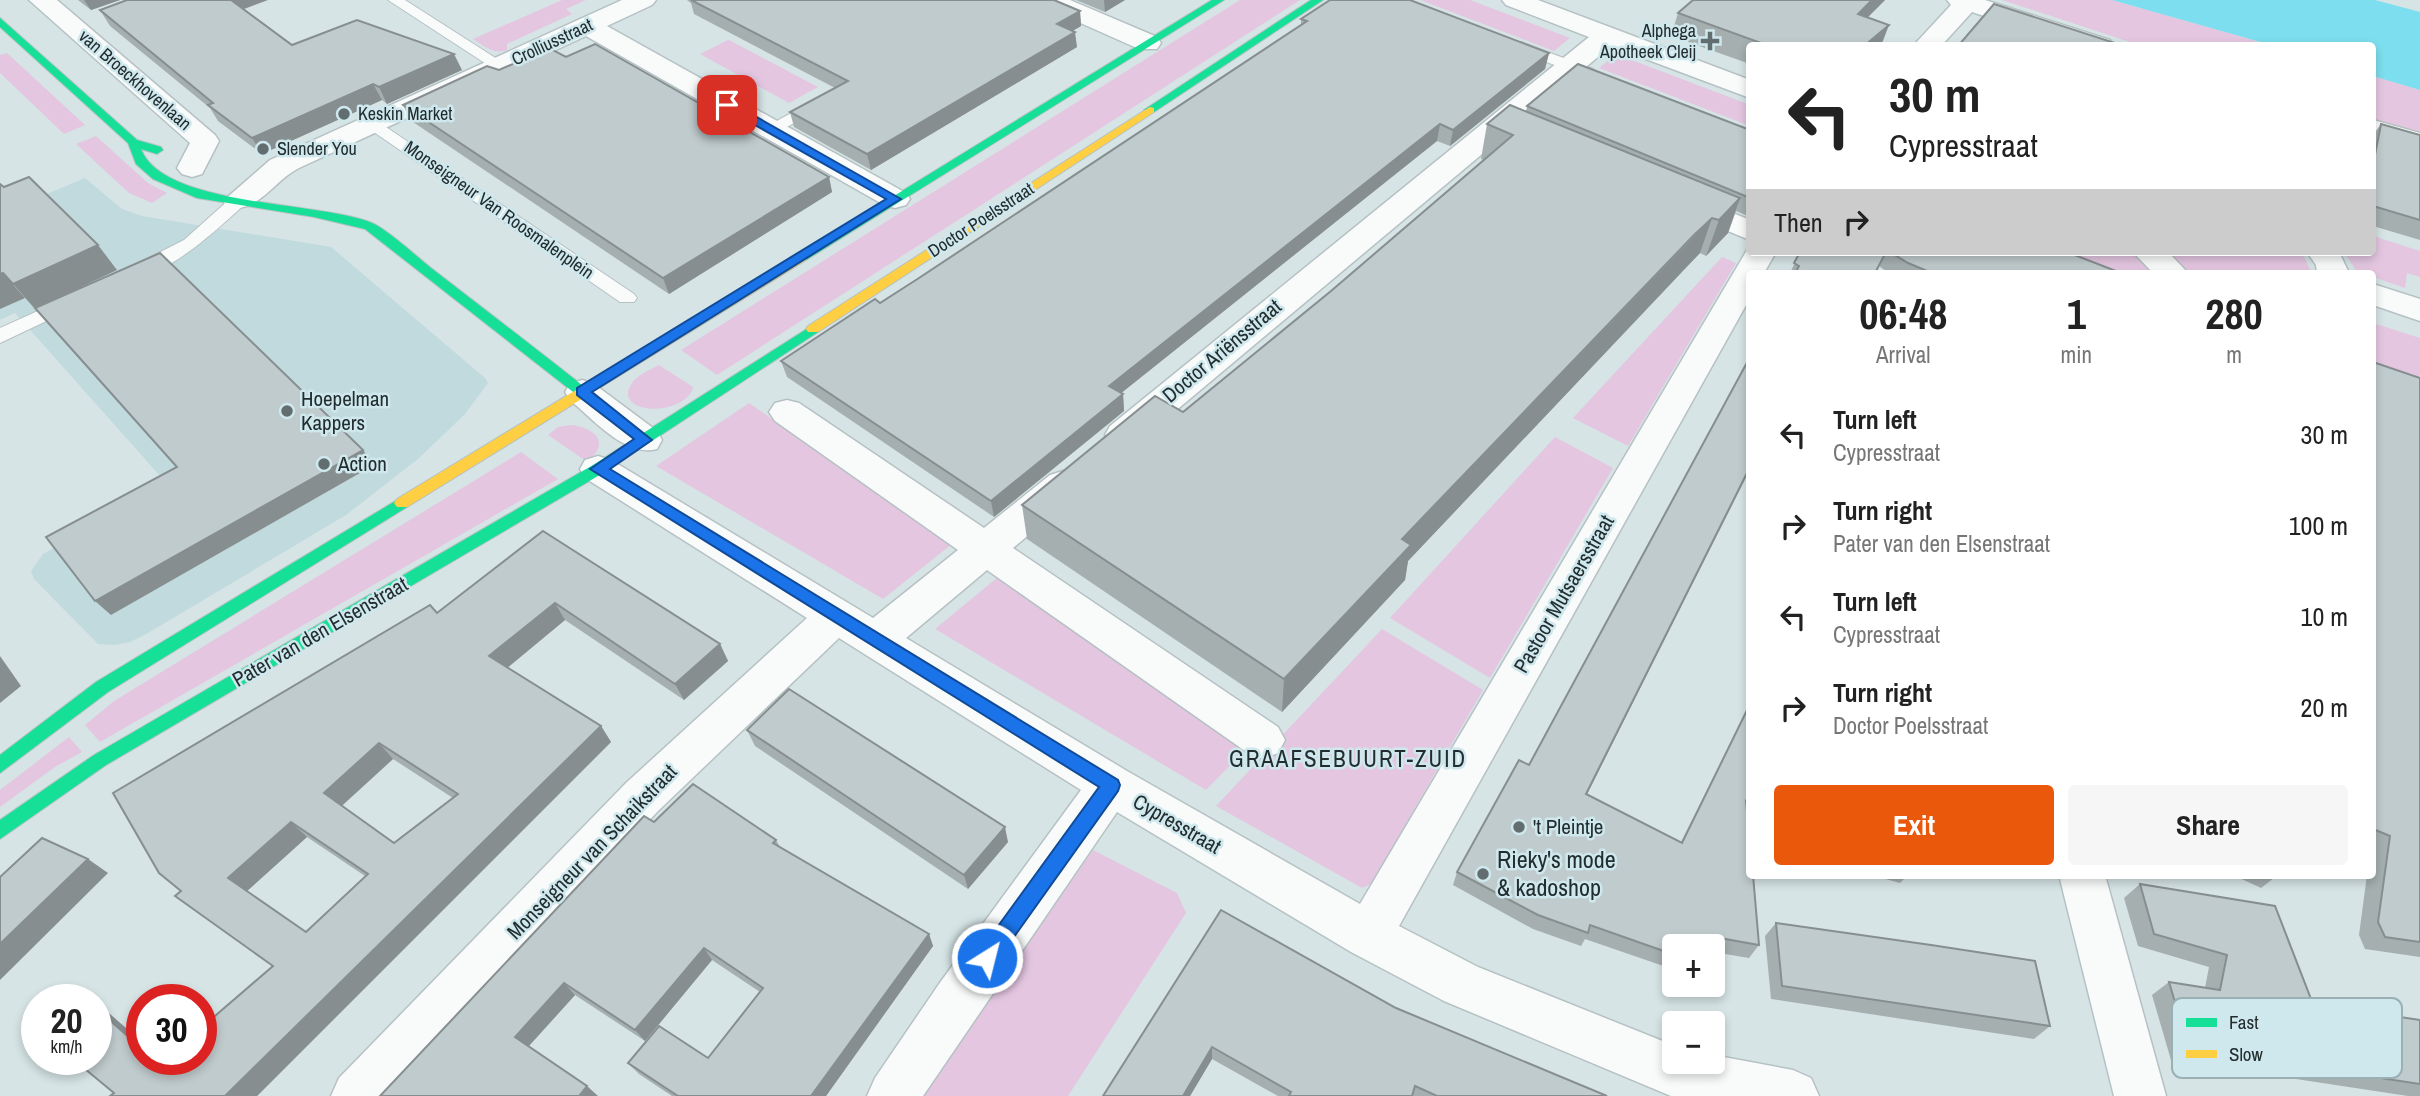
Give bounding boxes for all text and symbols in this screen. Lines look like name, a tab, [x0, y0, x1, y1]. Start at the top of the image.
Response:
street label: Crolliusstraat	[507, 12, 596, 71]
place label: Alphega Apotheek Cleij	[1599, 18, 1696, 64]
street label: van Broeckhovenlaan	[74, 24, 197, 136]
marker: Alphega Apotheek Cleij	[1702, 33, 1718, 49]
text: 30 m	[1889, 61, 1981, 127]
icon: left	[1774, 70, 1865, 161]
pin	[697, 75, 757, 135]
icon: arrive	[708, 86, 746, 124]
place label: Keskin Market	[358, 101, 452, 126]
marker: Keskin Market	[336, 106, 352, 122]
text: Cypresstraat	[1889, 124, 2038, 167]
street label: Monseigneur Van Roosmalenplein	[399, 134, 599, 285]
place label: Slender You	[277, 136, 357, 161]
marker: Slender You	[255, 141, 271, 157]
street label: Doctor Poelsstraat	[923, 176, 1038, 263]
icon: right	[1837, 203, 1875, 241]
text: Then	[1774, 205, 1823, 240]
text: 06:48	[1859, 286, 1947, 342]
text: 1	[2067, 286, 2086, 342]
text: 280	[2205, 286, 2263, 342]
street label: Doctor Ariënsstraat	[1156, 292, 1288, 409]
text: Arrival	[1876, 339, 1931, 370]
text: min	[2061, 339, 2092, 370]
text: m	[2226, 339, 2242, 370]
place label: Hoepelman Kappers	[301, 384, 389, 437]
text: Turn left	[1833, 402, 1917, 437]
marker: Hoepelman Kappers	[279, 403, 295, 419]
icon: left	[1774, 416, 1812, 454]
text: 30 m	[2301, 417, 2348, 452]
text: Cypresstraat	[1833, 437, 1940, 468]
place label: Action	[337, 449, 387, 478]
marker: Action	[316, 456, 332, 472]
text: Turn right	[1833, 493, 1932, 528]
icon: right	[1774, 507, 1812, 545]
text: 100 m	[2289, 508, 2348, 543]
street label: Pastoor Mutsaersstraat	[1507, 509, 1621, 678]
text: Pater van den Elsenstraat	[1833, 528, 2050, 559]
street label: Pater van den Elsenstraat	[227, 569, 413, 694]
text: Turn left	[1833, 584, 1917, 619]
icon: left	[1774, 598, 1812, 636]
text: 10 m	[2301, 599, 2348, 634]
text: Cypresstraat	[1833, 619, 1940, 650]
text: Turn right	[1833, 675, 1932, 710]
icon: right	[1774, 689, 1812, 727]
text: 20 m	[2301, 690, 2348, 725]
text: Doctor Poelsstraat	[1833, 710, 1988, 741]
district label: GRAAFSEBUURT-ZUID	[1229, 743, 1467, 774]
street label: Monseigneur van Schaikstraat	[500, 757, 683, 946]
button: Exit	[1774, 785, 2054, 865]
button: Share	[2068, 785, 2348, 865]
street label: Cypresstraat	[1128, 787, 1227, 861]
place label: 't Pleintje	[1533, 812, 1603, 841]
marker: 't Pleintje	[1511, 819, 1527, 835]
place label: Rieky's mode & kadoshop	[1497, 843, 1616, 903]
marker: Rieky's mode & kadoshop	[1475, 866, 1491, 882]
position arrow	[950, 921, 1024, 995]
map controls	[1662, 934, 1725, 1074]
button: +	[1662, 934, 1725, 997]
speed limit sign: 30	[126, 984, 217, 1075]
text: 20	[51, 997, 82, 1044]
legend	[2172, 998, 2402, 1078]
text: Fast	[2229, 1009, 2259, 1035]
button: −	[1662, 1011, 1725, 1074]
text: km/h	[51, 1034, 83, 1059]
text: Slow	[2229, 1041, 2264, 1067]

